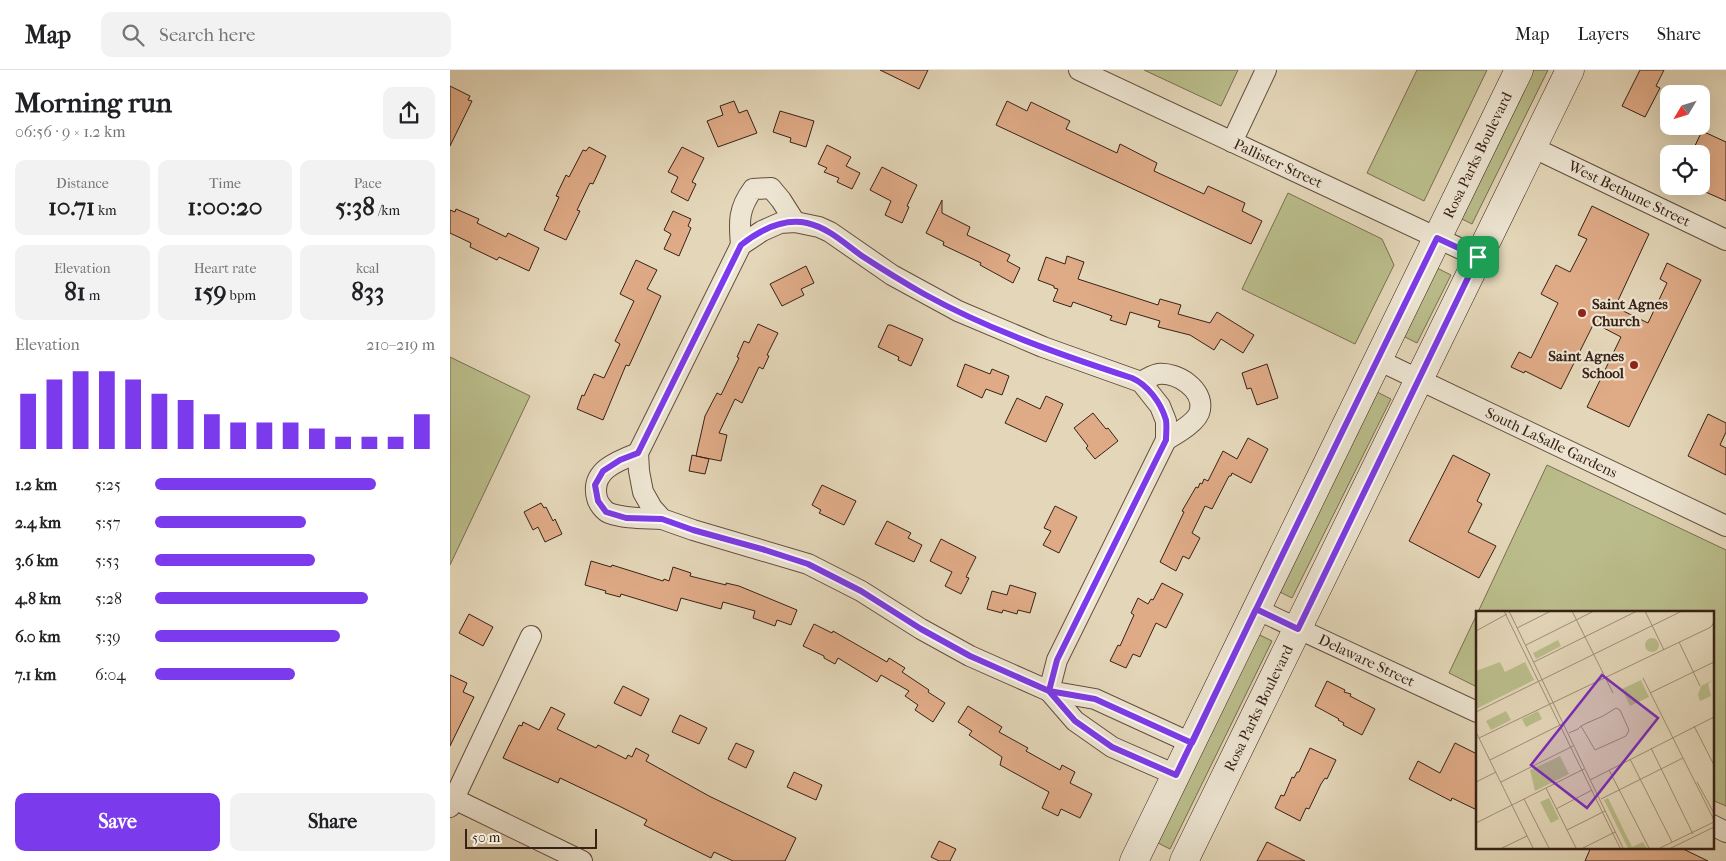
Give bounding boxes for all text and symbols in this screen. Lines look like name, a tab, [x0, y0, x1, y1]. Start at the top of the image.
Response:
search box	[101, 12, 451, 57]
text: Map	[25, 21, 71, 49]
icon: search	[119, 21, 147, 49]
text: Search here	[159, 24, 255, 46]
text: Map	[1515, 24, 1549, 45]
text: Layers	[1577, 24, 1629, 45]
text: Share	[1657, 24, 1701, 45]
north arrow	[1660, 85, 1710, 135]
map controls	[1660, 85, 1710, 195]
text: Morning run	[15, 86, 172, 119]
button: share	[383, 87, 435, 139]
street label: Rosa Parks Boulevard	[1439, 88, 1516, 221]
text: 06:56 · 9 × 1.2 km	[15, 122, 125, 141]
street label: Pallister Street	[1231, 135, 1326, 192]
button: locate	[1660, 145, 1710, 195]
street label: West Bethune Street	[1564, 156, 1694, 231]
text: Distance	[56, 175, 109, 192]
text: Time	[209, 175, 241, 192]
text: Pace	[354, 175, 382, 192]
text: 10.71	[48, 192, 95, 221]
text: 1:00:20	[187, 192, 263, 221]
text: 5:38	[335, 192, 375, 221]
text: km	[95, 202, 117, 219]
text: /km	[375, 202, 400, 219]
pin	[1457, 236, 1499, 278]
icon: arrive	[1464, 243, 1492, 271]
text: Elevation	[54, 260, 111, 277]
text: Heart rate	[194, 260, 256, 277]
text: kcal	[356, 260, 379, 277]
text: 81	[64, 277, 86, 306]
text: 159	[194, 277, 227, 306]
text: 833	[351, 277, 384, 306]
text: m	[86, 287, 100, 304]
text: bpm	[227, 287, 256, 304]
place label: Saint Agnes Church	[1592, 295, 1668, 330]
marker: Saint Agnes Church	[1576, 307, 1588, 319]
text: Elevation	[15, 335, 80, 354]
text: 210–219 m	[366, 335, 435, 354]
place label: Saint Agnes School	[1548, 347, 1625, 382]
marker: Saint Agnes School	[1628, 359, 1640, 371]
street label: South LaSalle Gardens	[1482, 404, 1621, 482]
text: 1.2 km	[15, 475, 57, 494]
text: 5:25	[95, 475, 121, 494]
text: 2.4 km	[15, 513, 61, 532]
text: 5:57	[95, 513, 120, 532]
text: 3.6 km	[15, 551, 58, 570]
text: 5:53	[95, 551, 119, 570]
text: 4.8 km	[15, 589, 61, 608]
text: 5:28	[95, 589, 122, 608]
inset map	[1476, 611, 1714, 848]
text: 6.0 km	[15, 627, 61, 646]
text: 5:39	[95, 627, 121, 646]
street label: Delaware Street	[1316, 630, 1418, 691]
street label: Rosa Parks Boulevard	[1220, 641, 1297, 774]
text: 7.1 km	[15, 665, 56, 684]
text: 6:04	[95, 665, 126, 684]
button: Save	[15, 793, 220, 851]
button: Share	[230, 793, 435, 851]
scale bar	[465, 826, 598, 849]
text: 50 m	[472, 829, 500, 846]

